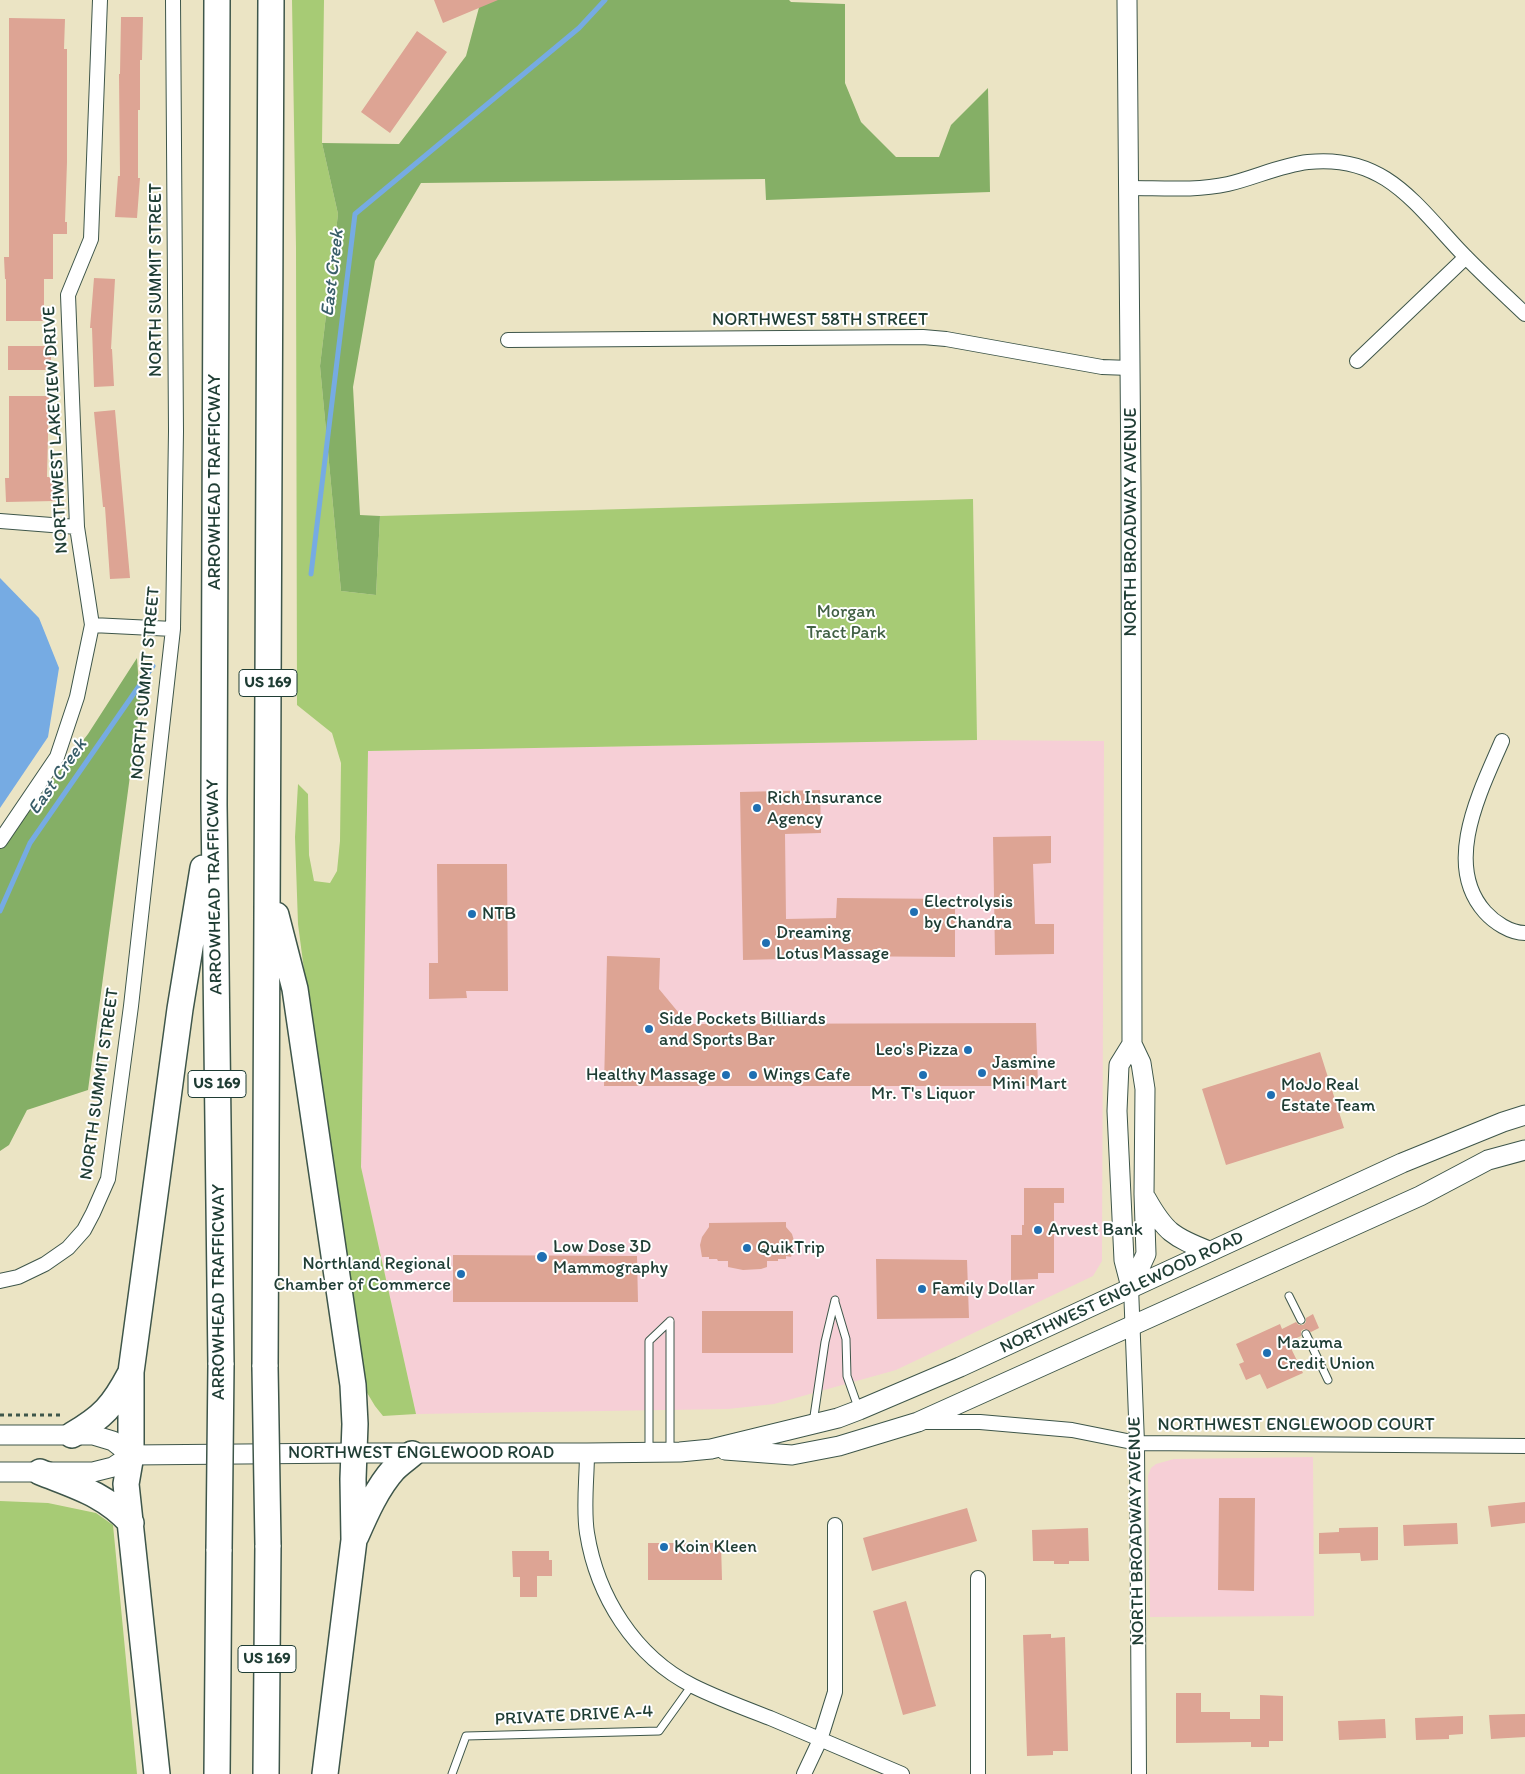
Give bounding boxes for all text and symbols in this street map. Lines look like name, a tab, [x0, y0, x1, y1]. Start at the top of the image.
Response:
street label: NORTH SUMMIT STREET	[145, 183, 167, 377]
water label: East Creek	[316, 228, 350, 318]
street label: NORTHWEST LAKEVIEW DRIVE	[39, 306, 73, 554]
street label: NORTHWEST 58TH STREET	[712, 309, 928, 331]
street label: ARROWHEAD TRAFFICWAY	[204, 374, 226, 590]
street label: NORTH BROADWAY AVENUE	[1120, 408, 1142, 636]
street label: NORTH SUMMIT STREET	[127, 586, 165, 780]
park label: Morgan Tract Park	[806, 601, 886, 644]
road number: US 169	[239, 670, 297, 696]
water label: East Creek	[24, 735, 92, 819]
street label: ARROWHEAD TRAFFICWAY	[202, 779, 228, 995]
place label: Rich Insurance Agency	[767, 787, 882, 830]
marker: Rich Insurance Agency	[751, 802, 763, 814]
place label: Electrolysis by Chandra	[924, 891, 1013, 934]
place label: NTB	[482, 903, 516, 925]
marker: Electrolysis by Chandra	[908, 906, 920, 918]
marker: NTB	[466, 908, 478, 920]
place label: Dreaming Lotus Massage	[776, 922, 889, 964]
marker: Dreaming Lotus Massage	[760, 937, 772, 949]
street label: NORTH SUMMIT STREET	[76, 987, 124, 1181]
place label: Side Pockets Billiards and Sports Bar	[659, 1008, 826, 1050]
marker: Side Pockets Billiards and Sports Bar	[643, 1023, 655, 1035]
place label: Leo's Pizza	[875, 1039, 958, 1061]
marker: Leo's Pizza	[962, 1044, 974, 1056]
place label: Jasmine Mini Mart	[992, 1052, 1067, 1094]
place label: Healthy Massage	[586, 1064, 716, 1086]
place label: Wings Cafe	[763, 1064, 851, 1086]
marker: Jasmine Mini Mart	[976, 1067, 988, 1079]
marker: Healthy Massage	[720, 1069, 732, 1081]
marker: Wings Cafe	[747, 1069, 759, 1081]
marker: Mr. T's Liquor	[917, 1069, 929, 1081]
road number: US 169	[188, 1070, 246, 1098]
place label: MoJo Real Estate Team	[1281, 1074, 1375, 1116]
place label: Mr. T's Liquor	[871, 1083, 975, 1105]
marker: MoJo Real Estate Team	[1265, 1089, 1277, 1101]
street label: ARROWHEAD TRAFFICWAY	[208, 1184, 230, 1400]
place label: Arvest Bank	[1048, 1219, 1143, 1241]
marker: Arvest Bank	[1032, 1224, 1044, 1236]
street label: NORTHWEST ENGLEWOOD ROAD	[997, 1227, 1247, 1359]
place label: Low Dose 3D Mammography	[553, 1236, 668, 1278]
place label: QuikTrip	[757, 1237, 825, 1259]
marker: QuikTrip	[741, 1242, 753, 1254]
marker: Low Dose 3D Mammography	[535, 1250, 549, 1264]
place label: Northland Regional Chamber of Commerce	[273, 1253, 451, 1296]
marker: Northland Regional Chamber of Commerce	[455, 1268, 467, 1280]
place label: Family Dollar	[932, 1278, 1035, 1300]
marker: Family Dollar	[916, 1283, 928, 1295]
place label: Mazuma Credit Union	[1277, 1332, 1375, 1375]
marker: Mazuma Credit Union	[1261, 1347, 1273, 1359]
street label: NORTHWEST ENGLEWOOD COURT	[1157, 1414, 1435, 1436]
street label: NORTH BROADWAY AVENUE	[1124, 1416, 1150, 1646]
street label: NORTHWEST ENGLEWOOD ROAD	[288, 1442, 554, 1464]
place label: Koin Kleen	[674, 1536, 757, 1558]
marker: Koin Kleen	[658, 1541, 670, 1553]
road number: US 169	[238, 1646, 296, 1672]
street label: PRIVATE DRIVE A-4	[494, 1701, 654, 1731]

